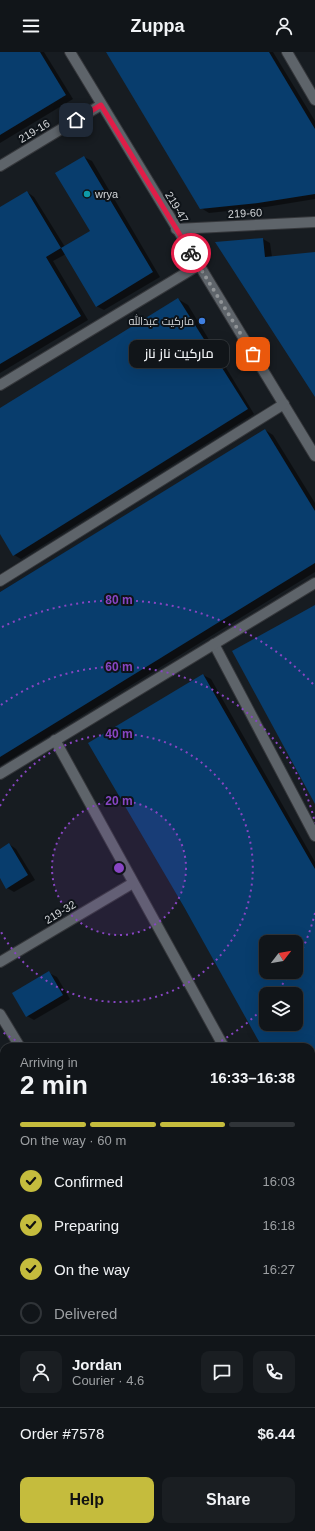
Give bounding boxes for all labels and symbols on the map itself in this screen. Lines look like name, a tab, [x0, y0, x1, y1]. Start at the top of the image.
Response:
pin	[59, 103, 93, 137]
street label: 219-16	[16, 117, 52, 145]
place label: wrya	[94, 188, 119, 200]
marker: wrya	[82, 189, 92, 199]
street label: 219-47	[163, 189, 191, 225]
street label: 219-60	[228, 206, 262, 220]
courier	[171, 233, 211, 273]
place label: ماركيت عبدالله	[128, 313, 194, 328]
marker: ماركيت عبدالله	[197, 316, 207, 326]
pin	[236, 337, 270, 371]
callout: ماركيت ناز ناز	[129, 340, 229, 368]
text: 80 m	[105, 593, 133, 607]
text: 60 m	[105, 660, 133, 674]
text: 40 m	[105, 727, 133, 741]
text: 20 m	[105, 794, 133, 808]
centre of rings	[112, 861, 126, 875]
street label: 219-32	[42, 898, 78, 926]
north arrow	[259, 935, 303, 979]

